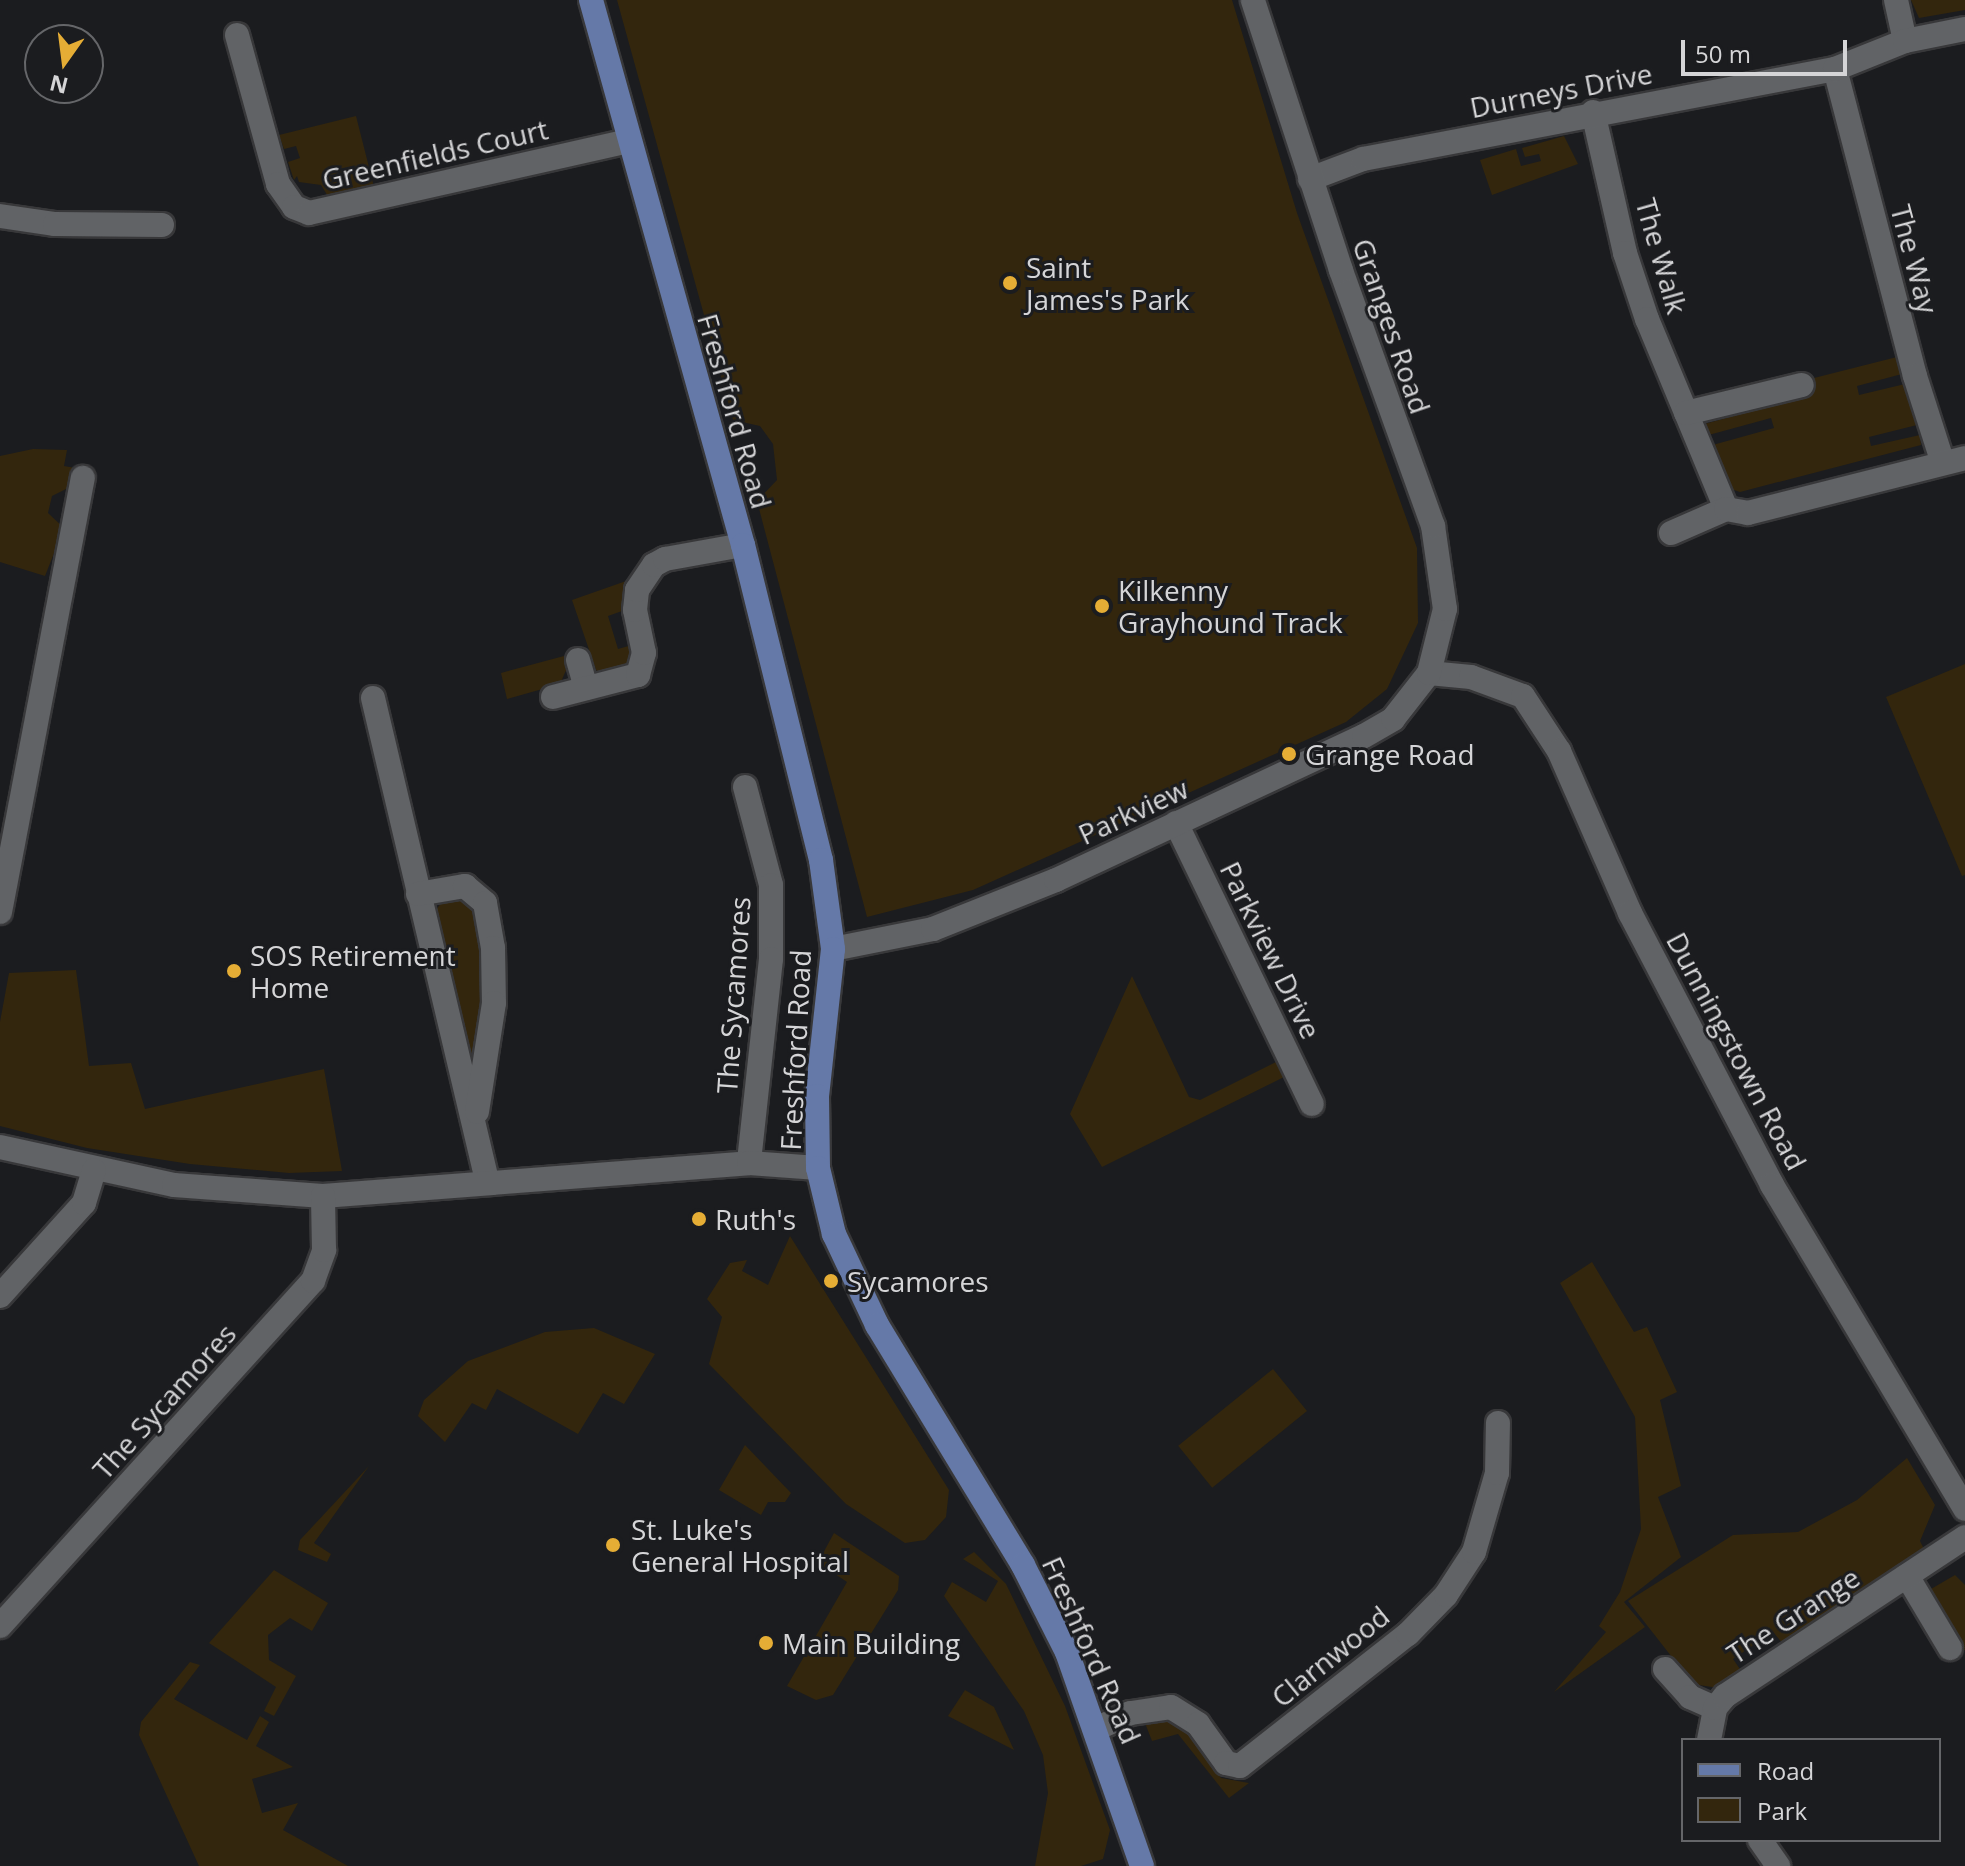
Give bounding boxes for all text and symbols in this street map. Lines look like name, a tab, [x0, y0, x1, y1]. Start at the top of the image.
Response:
north arrow	[24, 24, 104, 104]
scale bar	[1685, 24, 1851, 74]
text: 50 m	[1695, 37, 1751, 70]
street label: Durneys Drive	[1467, 56, 1655, 124]
text: N	[46, 69, 71, 102]
street label: Greenfields Court	[319, 112, 551, 196]
street label: The Walk	[1629, 194, 1695, 318]
street label: The Way	[1884, 201, 1946, 317]
street label: Granges Road	[1346, 234, 1438, 418]
place label: Saint James's Park	[1026, 250, 1189, 316]
marker: Saint James's Park	[1001, 274, 1019, 292]
street label: Freshford Road	[691, 310, 779, 512]
place label: Kilkenny Grayhound Track	[1118, 573, 1343, 639]
marker: Kilkenny Grayhound Track	[1093, 597, 1111, 615]
place label: Grange Road	[1305, 737, 1475, 771]
marker: Grange Road	[1280, 745, 1298, 763]
street label: Parkview	[1073, 771, 1193, 851]
street label: Parkview Drive	[1214, 856, 1328, 1044]
street label: The Sycamores	[709, 895, 757, 1095]
street label: Dunningstown Road	[1660, 926, 1814, 1176]
place label: SOS Retirement Home	[250, 938, 456, 1004]
street label: Freshford Road	[773, 949, 817, 1151]
marker: SOS Retirement Home	[225, 962, 243, 980]
place label: Ruth's	[715, 1202, 796, 1236]
marker: Ruth's	[690, 1210, 708, 1228]
place label: Sycamores	[847, 1264, 989, 1298]
marker: Sycamores	[822, 1272, 840, 1290]
street label: The Sycamores	[86, 1316, 242, 1486]
place label: St. Luke's General Hospital	[631, 1512, 849, 1578]
marker: St. Luke's General Hospital	[602, 1534, 624, 1556]
street label: Freshford Road	[1036, 1551, 1148, 1749]
street label: The Grange	[1721, 1560, 1865, 1670]
street label: Clarnwood	[1264, 1598, 1396, 1714]
place label: Main Building	[782, 1626, 960, 1660]
marker: Main Building	[757, 1634, 775, 1652]
legend	[1681, 1738, 1941, 1842]
text: Road	[1757, 1754, 1814, 1787]
text: Park	[1757, 1794, 1807, 1827]

